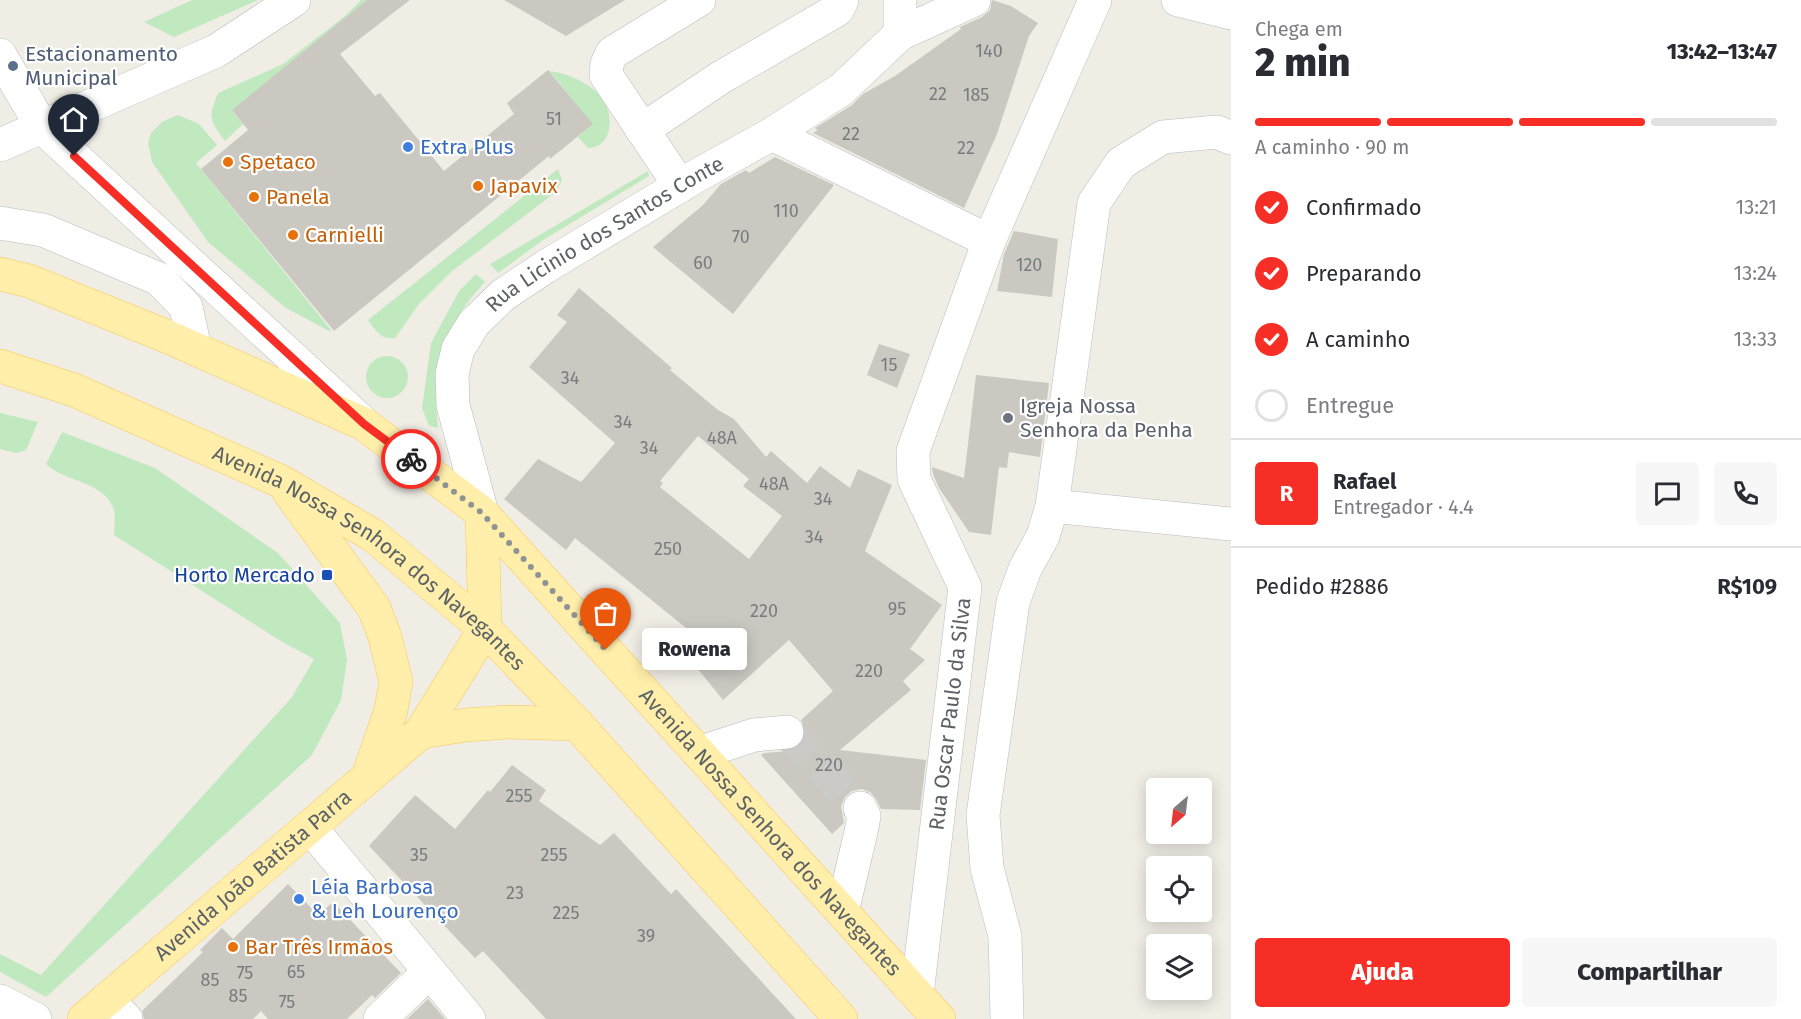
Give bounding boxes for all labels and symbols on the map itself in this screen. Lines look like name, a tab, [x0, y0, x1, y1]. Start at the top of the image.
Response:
house number: 140	[975, 40, 1003, 62]
place label: Estacionamento Municipal	[25, 41, 178, 91]
marker: Estacionamento Municipal	[6, 59, 20, 73]
house number: 22	[929, 83, 947, 105]
house number: 185	[963, 84, 989, 106]
pin	[48, 94, 99, 156]
house number: 51	[546, 108, 562, 130]
house number: 22	[842, 123, 860, 145]
place label: Extra Plus	[420, 134, 514, 160]
house number: 22	[957, 137, 975, 159]
marker: Extra Plus	[401, 140, 415, 154]
place label: Spetaco	[240, 149, 316, 175]
street label: Rua Licinio dos Santos Conte	[480, 150, 728, 318]
marker: Spetaco	[221, 155, 235, 169]
place label: Japavix	[490, 173, 558, 199]
marker: Japavix	[471, 179, 485, 193]
place label: Panela	[266, 184, 330, 210]
marker: Panela	[247, 190, 261, 204]
house number: 110	[773, 200, 799, 222]
place label: Carnielli	[305, 222, 384, 248]
house number: 70	[732, 226, 750, 248]
marker: Carnielli	[286, 228, 300, 242]
house number: 60	[693, 252, 713, 274]
house number: 120	[1016, 254, 1042, 276]
house number: 15	[881, 354, 897, 376]
house number: 34	[561, 367, 580, 389]
place label: Igreja Nossa Senhora da Penha	[1020, 393, 1193, 443]
house number: 34	[614, 411, 633, 433]
marker: Igreja Nossa Senhora da Penha	[1001, 411, 1015, 425]
house number: 48A	[707, 427, 738, 449]
courier	[381, 429, 441, 489]
house number: 34	[640, 437, 659, 459]
street label: Avenida Nossa Senhora dos Navegantes	[209, 440, 531, 676]
house number: 48A	[759, 473, 790, 495]
house number: 34	[814, 488, 833, 510]
house number: 34	[805, 526, 824, 548]
house number: 250	[654, 538, 682, 560]
place label: Horto Mercado	[174, 562, 315, 588]
marker: Horto Mercado	[320, 568, 334, 582]
pin	[580, 588, 631, 650]
street label: Rua Oscar Paulo da Silva	[923, 596, 977, 832]
house number: 95	[888, 598, 906, 620]
house number: 220	[750, 600, 778, 622]
callout: Rowena	[642, 629, 747, 671]
house number: 220	[855, 660, 883, 682]
street label: Avenida Nossa Senhora dos Navegantes	[634, 683, 907, 982]
house number: 220	[815, 754, 843, 776]
north arrow	[1146, 778, 1212, 844]
street label: Avenida João Batista Parra	[149, 784, 357, 966]
house number: 255	[506, 785, 532, 807]
house number: 35	[410, 844, 428, 866]
house number: 255	[541, 844, 567, 866]
place label: Léia Barbosa & Leh Lourenço	[311, 874, 459, 924]
house number: 23	[506, 882, 524, 904]
marker: Léia Barbosa & Leh Lourenço	[292, 892, 306, 906]
house number: 225	[553, 902, 579, 924]
house number: 39	[637, 925, 655, 947]
place label: Bar Três Irmãos	[245, 934, 393, 960]
marker: Bar Três Irmãos	[226, 940, 240, 954]
house number: 65	[287, 961, 305, 983]
house number: 75	[237, 962, 253, 984]
house number: 85	[201, 969, 219, 991]
house number: 85	[229, 985, 247, 1007]
house number: 75	[279, 991, 295, 1013]

